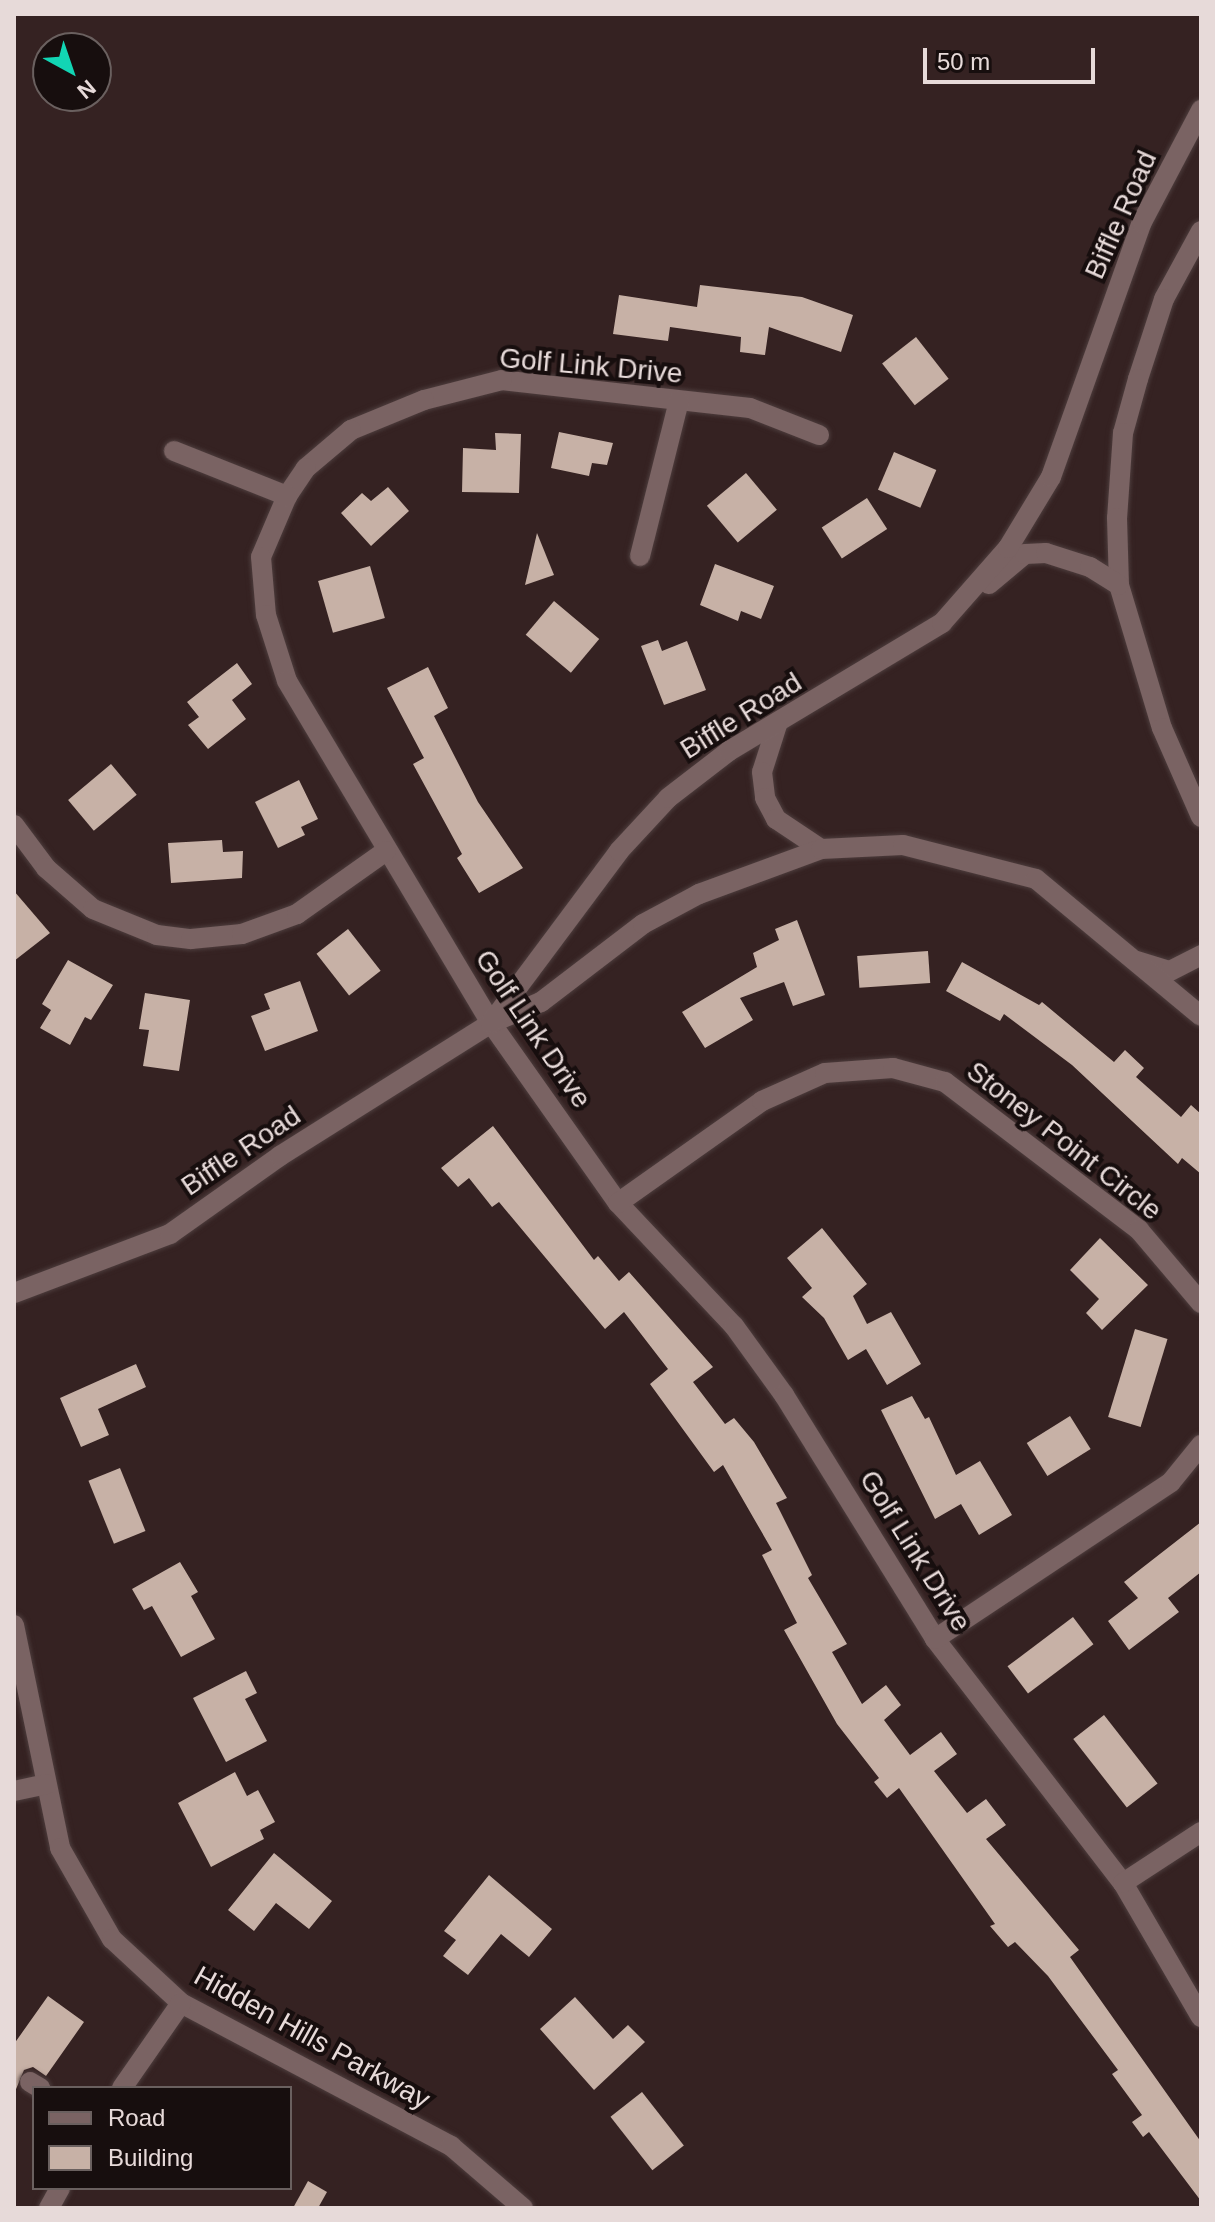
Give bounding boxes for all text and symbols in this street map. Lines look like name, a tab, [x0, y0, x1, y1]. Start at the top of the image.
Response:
north arrow	[32, 32, 112, 112]
scale bar	[927, 32, 1099, 82]
text: 50 m	[937, 48, 990, 75]
text: N	[72, 75, 101, 104]
street label: Biffle Road	[1078, 146, 1164, 284]
street label: Golf Link Drive	[498, 341, 684, 391]
street label: Biffle Road	[674, 666, 808, 766]
street label: Golf Link Drive	[468, 943, 598, 1115]
street label: Stoney Point Circle	[960, 1054, 1168, 1228]
street label: Biffle Road	[175, 1099, 307, 1203]
street label: Golf Link Drive	[852, 1464, 978, 1638]
street label: Hidden Hills Parkway	[188, 1959, 436, 2117]
legend	[32, 2086, 292, 2190]
text: Road	[108, 2104, 165, 2131]
text: Building	[108, 2144, 193, 2171]

